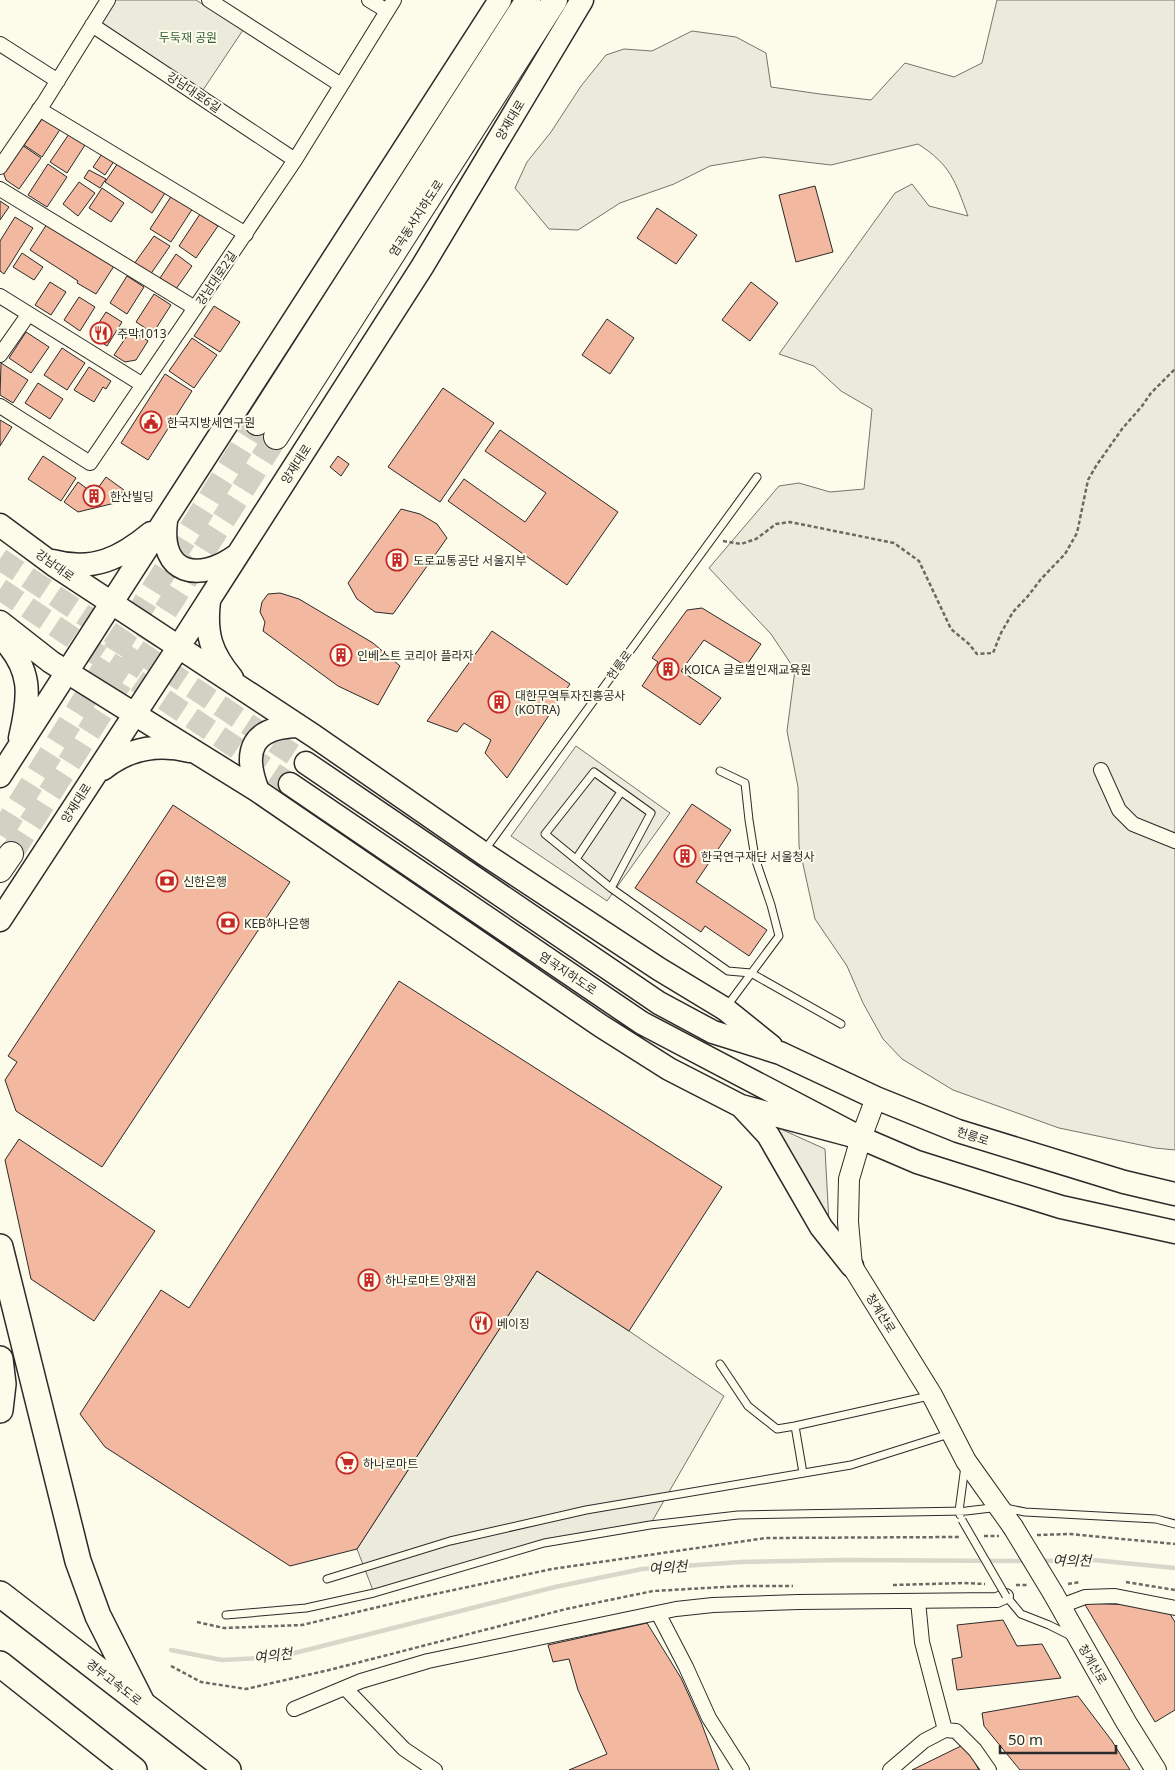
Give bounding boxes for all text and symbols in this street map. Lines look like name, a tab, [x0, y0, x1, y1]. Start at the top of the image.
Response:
park label: 두둑재 공원	[159, 29, 217, 46]
street label: 강남대로6길	[164, 68, 224, 116]
street label: 양재대로	[491, 97, 529, 143]
street label: 염곡동서지하도로	[385, 176, 447, 260]
street label: 강남대로2길	[192, 248, 240, 308]
restaurant icon: 주막1013	[89, 321, 113, 345]
place label: 주막1013	[117, 325, 167, 342]
public building icon: 한국지방세연구원	[139, 410, 163, 434]
place label: 한국지방세연구원	[167, 414, 255, 431]
street label: 양재대로	[277, 441, 315, 487]
building icon: 한산빌딩	[82, 484, 106, 508]
place label: 한산빌딩	[110, 488, 154, 505]
street label: 강남대로	[32, 545, 78, 585]
building icon: 도로교통공단 서울지부	[385, 548, 409, 572]
place label: 도로교통공단 서울지부	[413, 552, 527, 569]
building icon: 인베스트 코리아 플라자	[329, 643, 353, 667]
place label: 인베스트 코리아 플라자	[357, 647, 474, 664]
street label: 헌릉로	[602, 647, 636, 683]
building icon: KOICA 글로벌인재교육원	[656, 657, 680, 681]
place label: KOICA 글로벌인재교육원	[684, 661, 811, 678]
place label: 대한무역투자진흥공사 (KOTRA)	[515, 687, 625, 718]
building icon: 대한무역투자진흥공사 (KOTRA)	[487, 690, 511, 714]
street label: 양재대로	[57, 780, 95, 826]
building icon: 한국연구재단 서울청사	[673, 844, 697, 868]
place label: 한국연구재단 서울청사	[701, 848, 815, 865]
bank icon: 신한은행	[155, 869, 179, 893]
place label: 신한은행	[183, 873, 227, 890]
bank icon: KEB하나은행	[216, 911, 240, 935]
place label: KEB하나은행	[244, 915, 310, 932]
street label: 염곡지하도로	[536, 947, 600, 999]
street label: 헌릉로	[955, 1123, 991, 1149]
building icon: 하나로마트 양재점	[357, 1268, 381, 1292]
place label: 하나로마트 양재점	[385, 1272, 476, 1289]
street label: 청계산로	[862, 1290, 900, 1336]
restaurant icon: 베이징	[469, 1311, 493, 1335]
place label: 베이징	[497, 1315, 530, 1332]
supermarket icon: 하나로마트	[335, 1451, 359, 1475]
place label: 하나로마트	[363, 1455, 418, 1472]
water label: 여의천	[1053, 1550, 1093, 1570]
water label: 여의천	[648, 1556, 689, 1578]
street label: 청계산로	[1075, 1641, 1111, 1687]
water label: 여의천	[253, 1643, 294, 1667]
street label: 경부고속도로	[83, 1655, 145, 1709]
scale bar	[1000, 1722, 1116, 1754]
text: 50 m	[1008, 1729, 1043, 1749]

